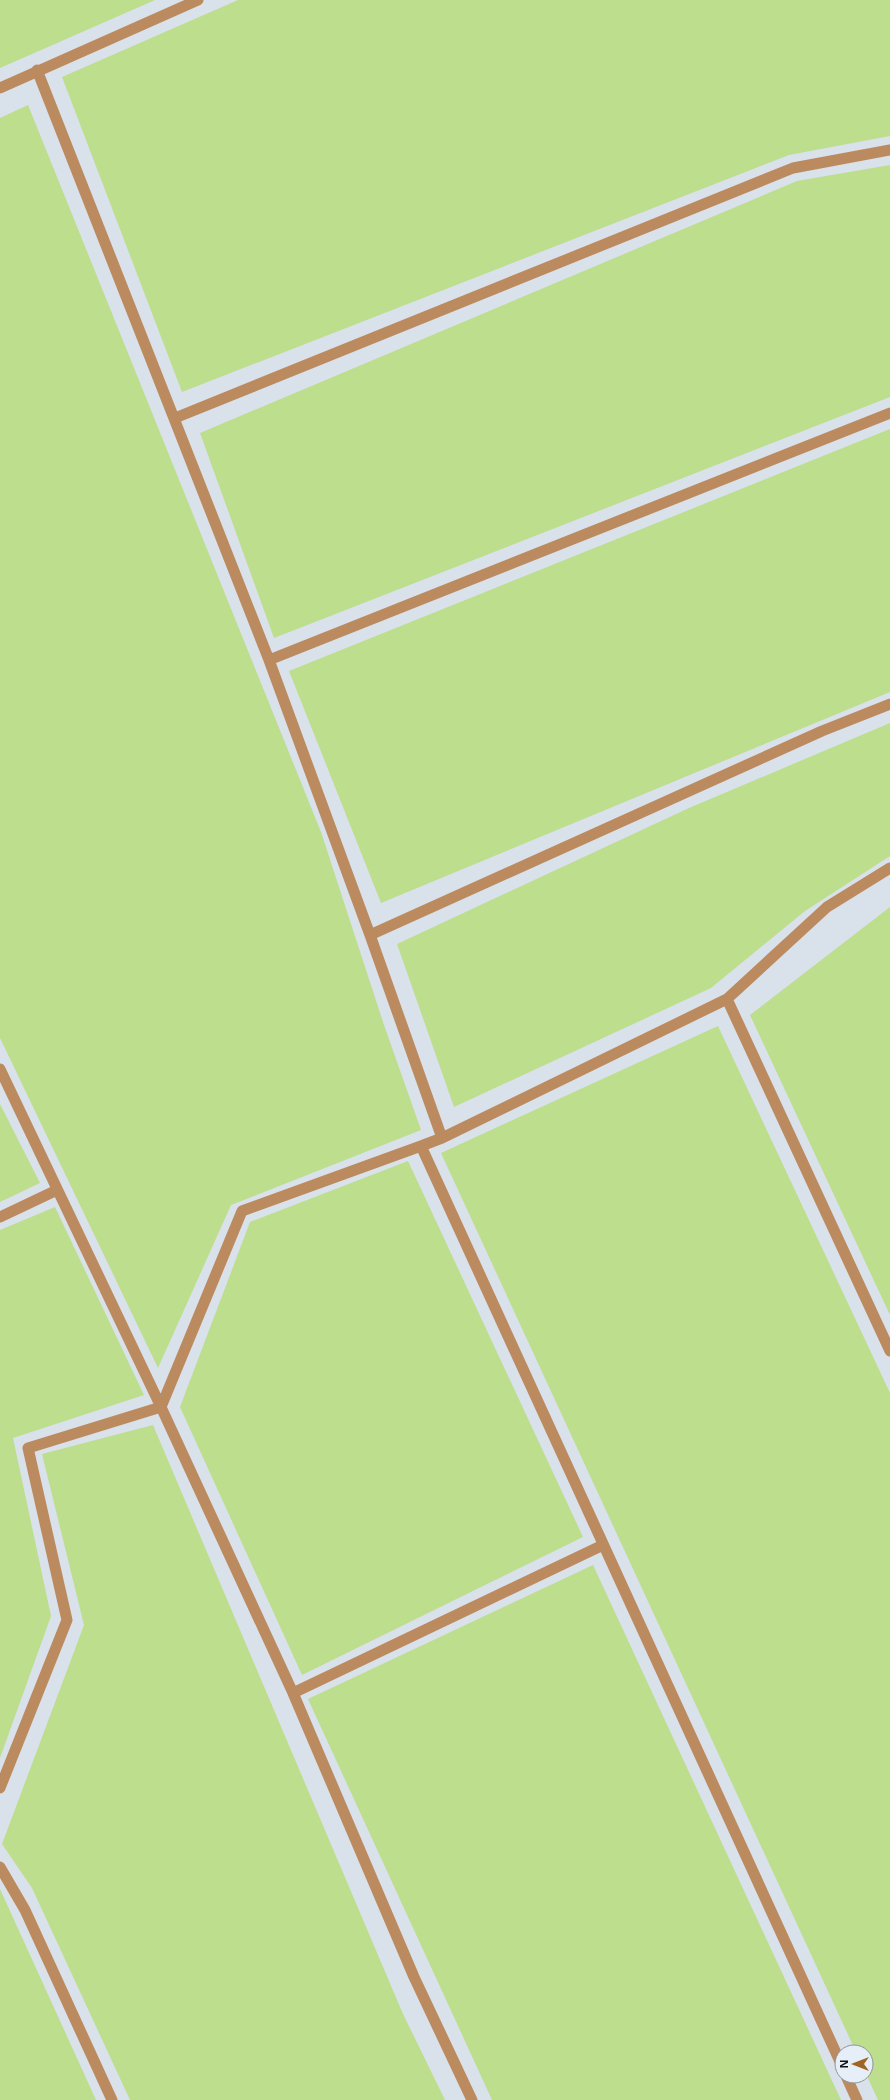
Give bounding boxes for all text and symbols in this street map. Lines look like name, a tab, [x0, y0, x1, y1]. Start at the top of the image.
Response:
north arrow	[834, 2044, 874, 2084]
text: N	[836, 2060, 851, 2068]

